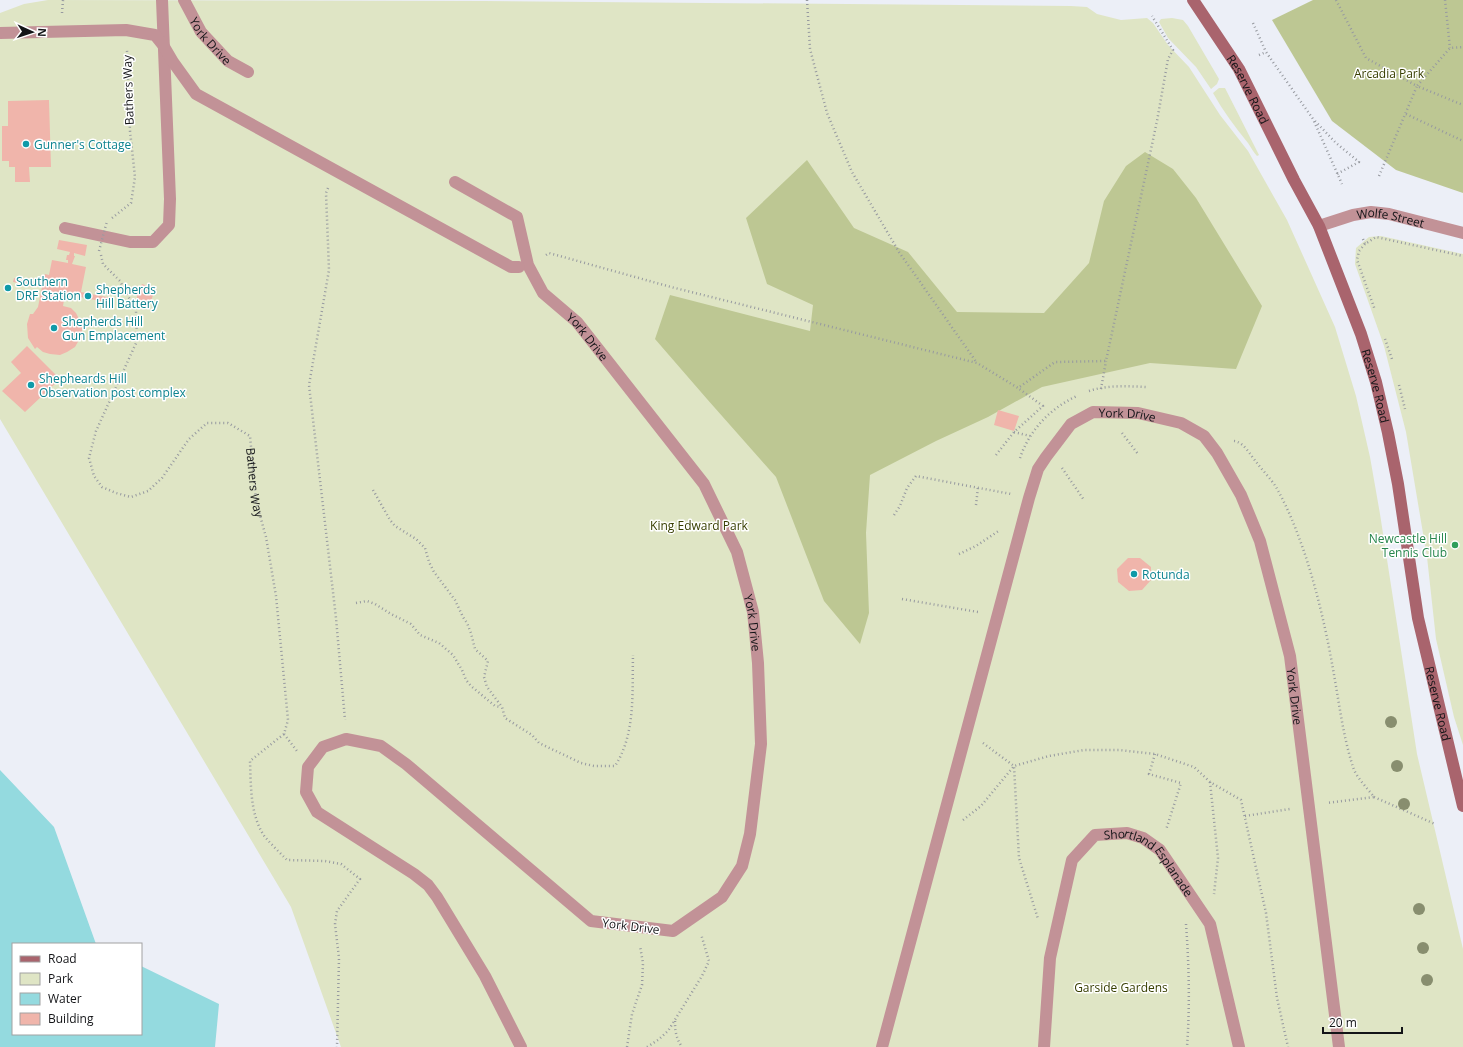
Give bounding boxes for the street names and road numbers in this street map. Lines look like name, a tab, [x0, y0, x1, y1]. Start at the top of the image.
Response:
street label: York Drive	[186, 14, 236, 68]
street label: Reserve Road	[1223, 51, 1273, 127]
street label: Bathers Way	[118, 54, 138, 125]
street label: Wolfe Street	[1355, 203, 1426, 231]
street label: York Drive	[563, 309, 613, 364]
street label: Reserve Road	[1358, 347, 1394, 425]
street label: York Drive	[1098, 404, 1158, 425]
street label: Bathers Way	[243, 447, 269, 520]
street label: York Drive	[740, 592, 765, 652]
street label: Reserve Road	[1421, 664, 1456, 742]
street label: York Drive	[1283, 666, 1307, 726]
street label: Shortland Esplanade	[1103, 824, 1198, 900]
street label: York Drive	[601, 914, 661, 938]

